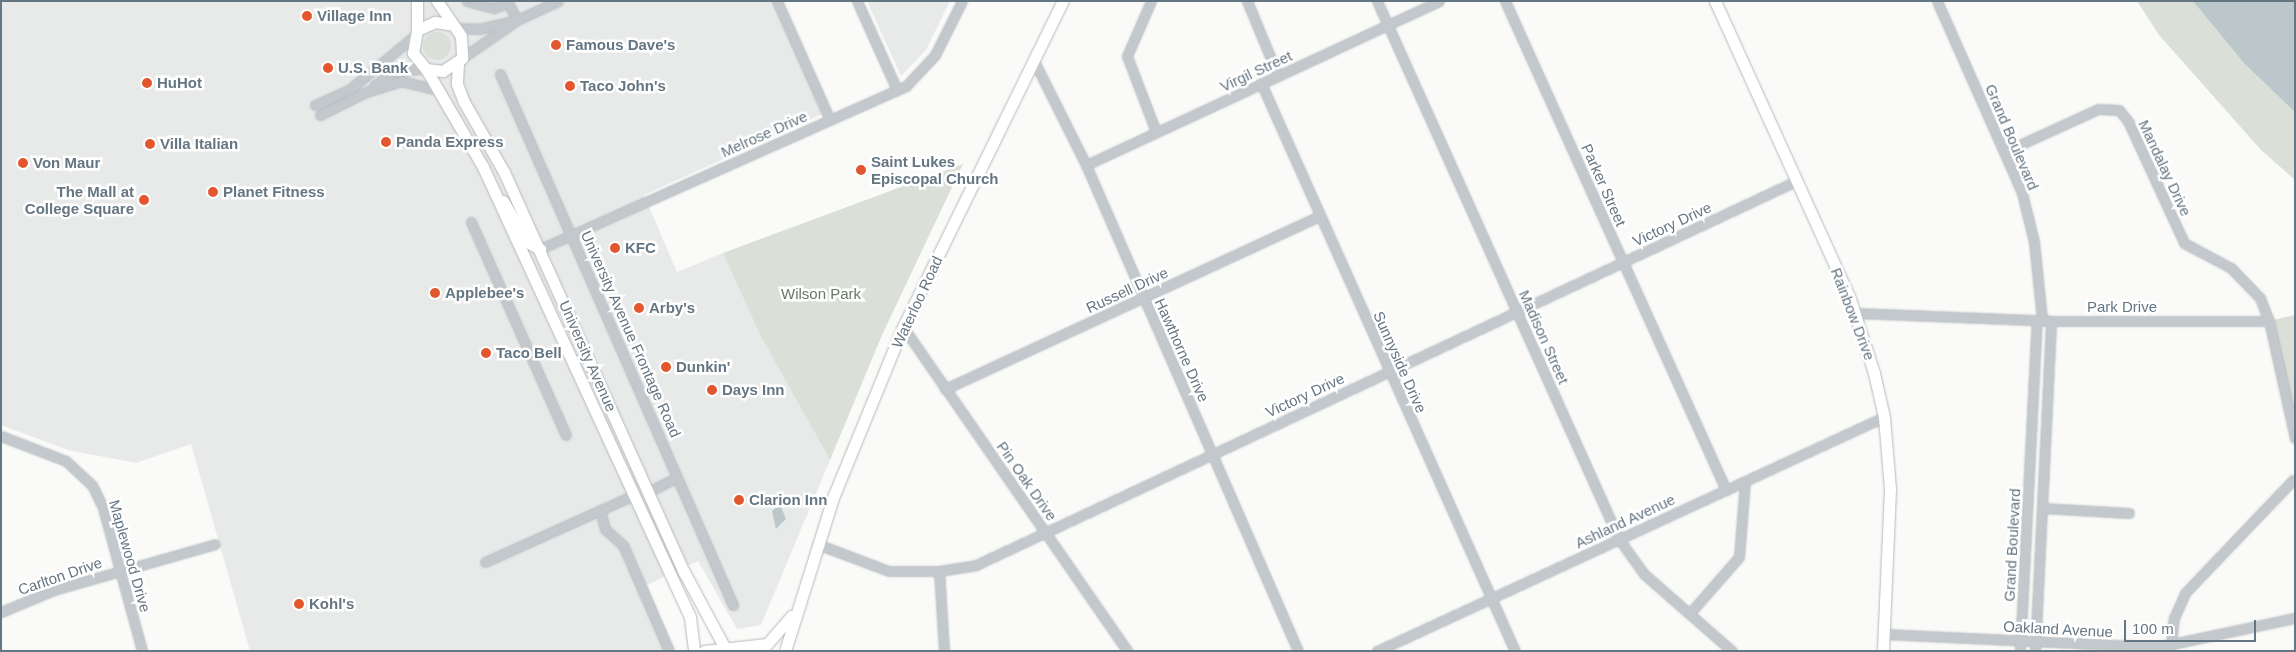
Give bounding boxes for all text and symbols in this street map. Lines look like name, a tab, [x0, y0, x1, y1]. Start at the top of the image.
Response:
place label: Village Inn	[317, 7, 392, 25]
marker: Village Inn	[301, 10, 313, 22]
place label: Famous Dave's	[566, 36, 675, 54]
marker: Famous Dave's	[550, 39, 562, 51]
street label: Virgil Street	[1217, 47, 1295, 95]
place label: U.S. Bank	[338, 59, 408, 77]
marker: U.S. Bank	[322, 62, 334, 74]
place label: HuHot	[157, 74, 202, 92]
marker: HuHot	[141, 77, 153, 89]
place label: Taco John's	[580, 77, 666, 95]
marker: Taco John's	[564, 80, 576, 92]
street label: Grand Boulevard	[1982, 81, 2042, 193]
street label: Melrose Drive	[718, 107, 810, 161]
street label: Mandalay Drive	[2135, 117, 2195, 219]
place label: Panda Express	[396, 133, 504, 151]
place label: Villa Italian	[160, 135, 238, 153]
marker: Panda Express	[380, 136, 392, 148]
marker: Villa Italian	[144, 138, 156, 150]
street label: Parker Street	[1578, 141, 1630, 229]
place label: Saint Lukes Episcopal Church	[871, 152, 999, 187]
place label: Von Maur	[33, 154, 100, 172]
marker: Von Maur	[17, 157, 29, 169]
marker: Saint Lukes Episcopal Church	[855, 164, 867, 176]
place label: The Mall at College Square	[25, 182, 134, 217]
place label: Planet Fitness	[223, 183, 325, 201]
marker: Planet Fitness	[207, 186, 219, 198]
marker: The Mall at College Square	[138, 194, 150, 206]
street label: Victory Drive	[1630, 198, 1714, 250]
street label: University Avenue Frontage Road	[577, 228, 685, 440]
place label: KFC	[625, 239, 656, 257]
marker: KFC	[609, 242, 621, 254]
street label: Waterloo Road	[888, 253, 946, 351]
street label: Russell Drive	[1083, 263, 1171, 317]
street label: Rainbow Drive	[1827, 265, 1879, 363]
place label: Applebee's	[445, 284, 524, 302]
park label: Wilson Park	[781, 285, 861, 303]
marker: Applebee's	[429, 287, 441, 299]
street label: Madison Street	[1515, 287, 1573, 387]
street label: Hawthorne Drive	[1151, 295, 1213, 405]
street label: University Avenue	[555, 297, 621, 415]
street label: Park Drive	[2087, 298, 2157, 316]
place label: Arby's	[649, 299, 695, 317]
marker: Arby's	[633, 302, 645, 314]
street label: Sunnyside Drive	[1370, 308, 1430, 416]
place label: Taco Bell	[496, 344, 562, 362]
marker: Taco Bell	[480, 347, 492, 359]
place label: Dunkin'	[676, 358, 730, 376]
marker: Dunkin'	[660, 361, 672, 373]
street label: Victory Drive	[1263, 369, 1347, 421]
place label: Days Inn	[722, 381, 785, 399]
marker: Days Inn	[706, 384, 718, 396]
street label: Pin Oak Drive	[993, 438, 1061, 524]
street label: Grand Boulevard	[2000, 488, 2024, 602]
street label: Ashland Avenue	[1572, 490, 1678, 552]
place label: Clarion Inn	[749, 491, 827, 509]
marker: Clarion Inn	[733, 494, 745, 506]
street label: Maplewood Drive	[105, 498, 155, 614]
street label: Carlton Drive	[16, 553, 104, 599]
place label: Kohl's	[309, 595, 354, 613]
marker: Kohl's	[293, 598, 305, 610]
scale bar	[2126, 610, 2258, 642]
street label: Oakland Avenue	[2002, 617, 2114, 641]
text: 100 m	[2132, 620, 2174, 637]

